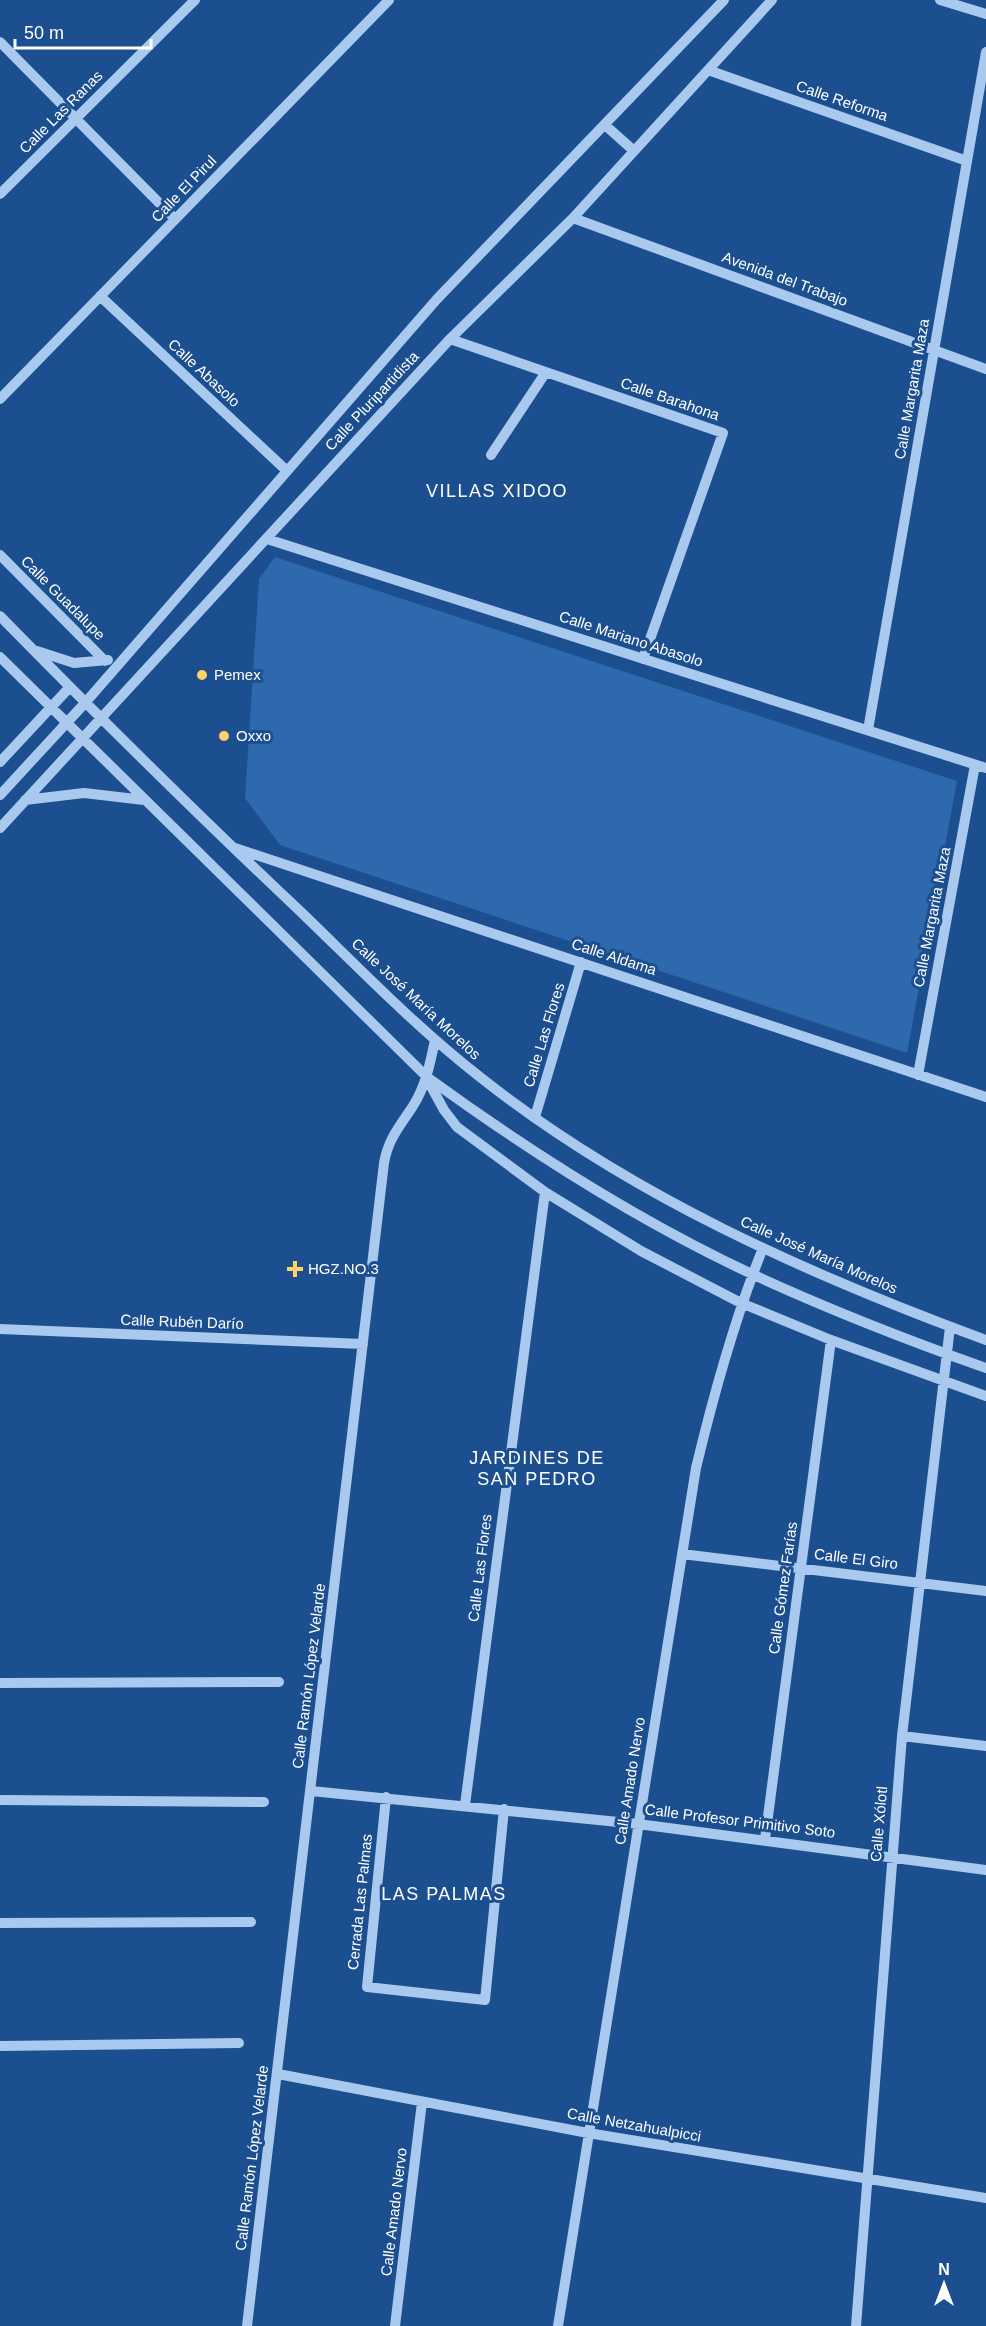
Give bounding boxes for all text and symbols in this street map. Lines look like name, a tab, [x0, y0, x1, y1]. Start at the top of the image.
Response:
scale bar	[15, 12, 152, 50]
text: 50 m	[24, 23, 64, 43]
street label: Calle Las Ranas	[16, 67, 106, 157]
street label: Calle Reforma	[794, 77, 891, 124]
street label: Calle El Pirul	[148, 152, 220, 225]
street label: Avenida del Trabajo	[720, 248, 850, 309]
street label: Calle Margarita Maza	[891, 317, 932, 461]
street label: Calle Abasolo	[165, 335, 244, 410]
street label: Calle Pluripartidista	[321, 347, 422, 454]
street label: Calle Barahona	[619, 374, 722, 424]
district label: VILLAS XIDOO	[426, 481, 568, 501]
street label: Calle Guadalupe	[18, 552, 109, 643]
street label: Calle Mariano Abasolo	[557, 607, 705, 670]
place label: Pemex	[214, 666, 261, 683]
marker: Pemex	[195, 668, 209, 682]
place label: Oxxo	[236, 727, 271, 744]
marker: Oxxo	[217, 729, 231, 743]
street label: Calle Margarita Maza	[910, 845, 954, 988]
street label: Calle José María Morelos	[348, 934, 484, 1063]
street label: Calle Aldama	[569, 935, 659, 978]
street label: Calle Las Flores	[520, 981, 567, 1089]
street label: Calle José María Morelos	[738, 1212, 900, 1297]
marker: HGZ.NO.3	[286, 1260, 304, 1278]
place label: HGZ.NO.3	[308, 1260, 379, 1277]
street label: Calle Rubén Darío	[120, 1311, 244, 1332]
district label: JARDINES DE SAN PEDRO	[469, 1448, 605, 1489]
street label: Calle Las Flores	[464, 1513, 495, 1623]
street label: Calle Gómez Farías	[765, 1521, 800, 1655]
street label: Calle El Giro	[813, 1545, 899, 1572]
street label: Calle Ramón López Velarde	[289, 1582, 328, 1770]
street label: Calle Amado Nervo	[611, 1716, 648, 1846]
street label: Calle Xólotl	[867, 1785, 890, 1862]
street label: Calle Profesor Primitivo Soto	[644, 1800, 836, 1841]
street label: Cerrada Las Palmas	[344, 1833, 375, 1971]
district label: LAS PALMAS	[381, 1884, 507, 1904]
street label: Calle Ramón López Velarde	[232, 2064, 271, 2252]
street label: Calle Netzahualpicci	[566, 2104, 702, 2145]
street label: Calle Amado Nervo	[377, 2147, 410, 2277]
north arrow	[914, 2254, 974, 2314]
text: N	[938, 2261, 950, 2278]

